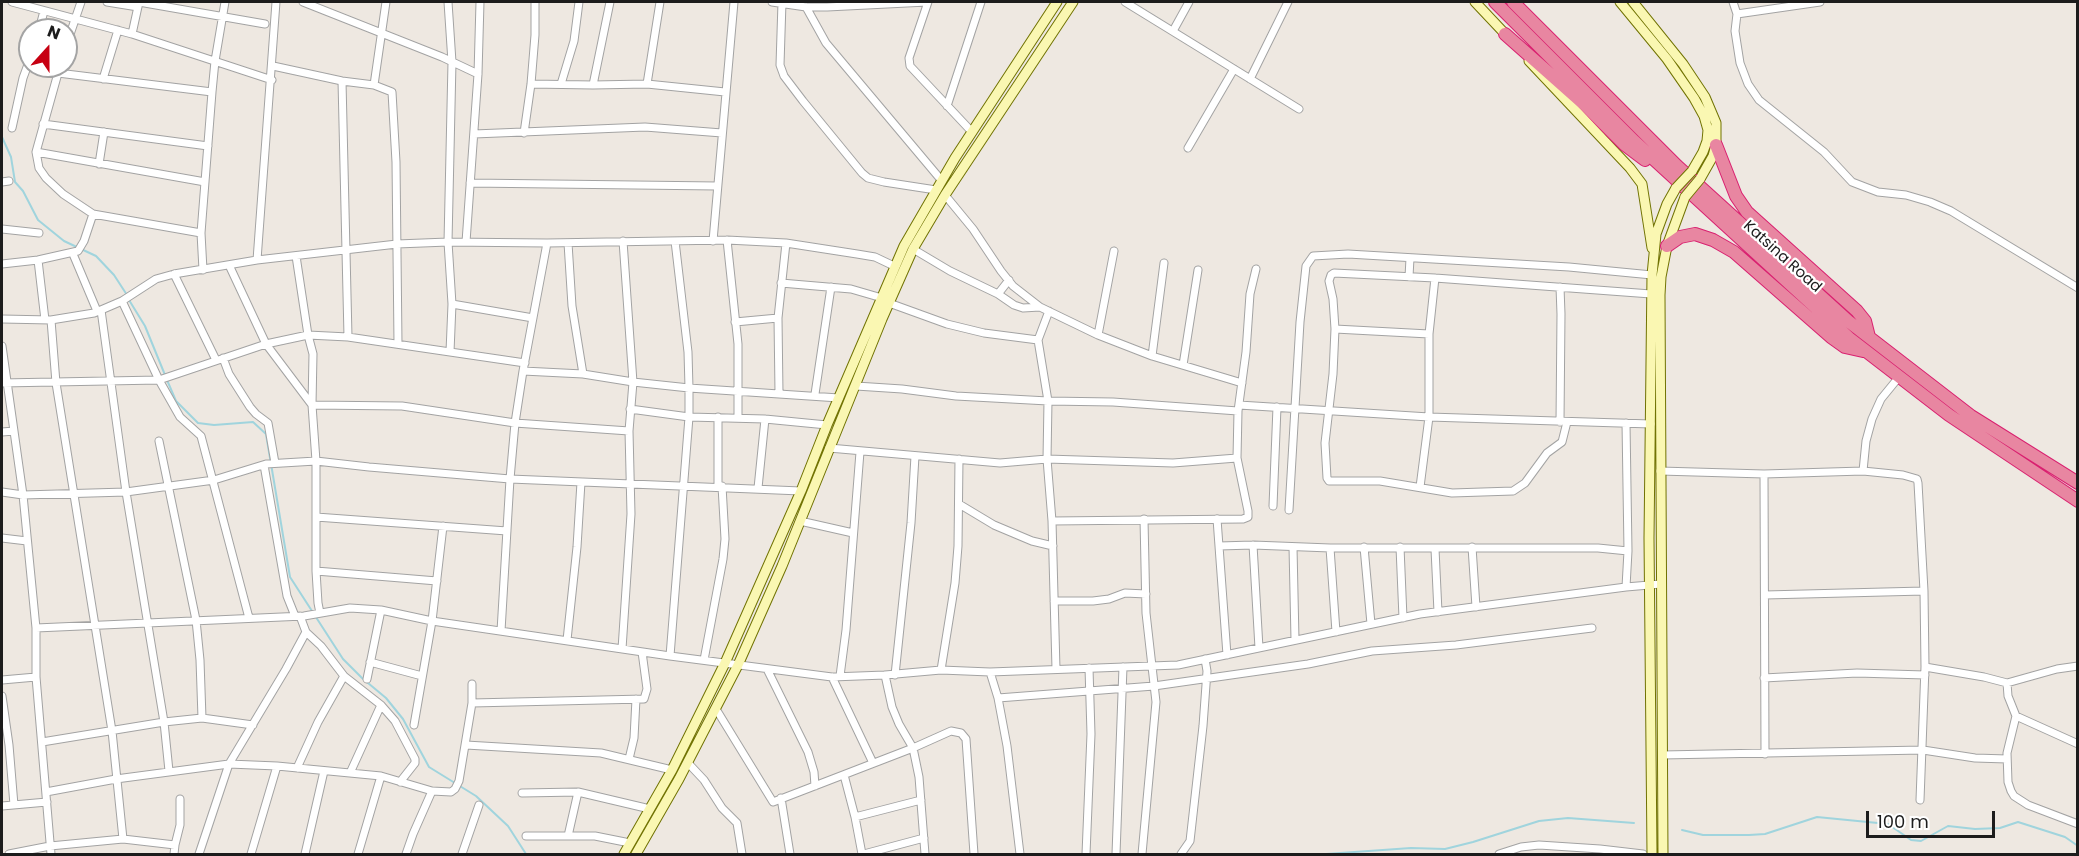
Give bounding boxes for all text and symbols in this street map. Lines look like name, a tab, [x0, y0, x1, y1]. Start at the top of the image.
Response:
north arrow	[18, 18, 78, 78]
text: N	[44, 20, 64, 45]
street label: Katsina Road	[1739, 217, 1825, 297]
scale bar	[1869, 799, 1998, 837]
text: 100 m	[1877, 809, 1929, 834]

